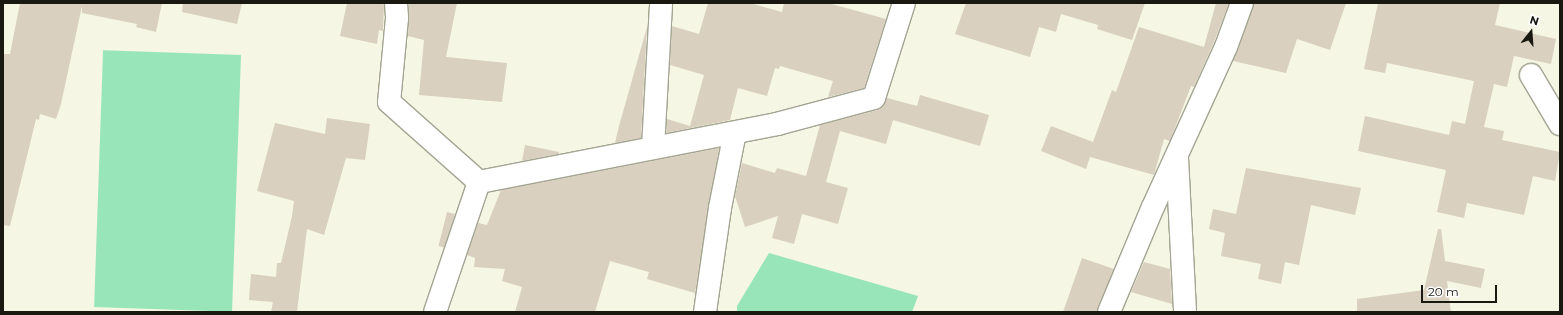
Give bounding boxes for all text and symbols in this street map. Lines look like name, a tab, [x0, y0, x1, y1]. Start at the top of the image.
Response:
north arrow	[1511, 12, 1551, 52]
text: N	[1528, 13, 1541, 29]
scale bar	[1423, 277, 1499, 303]
text: 20 m	[1428, 284, 1459, 299]

